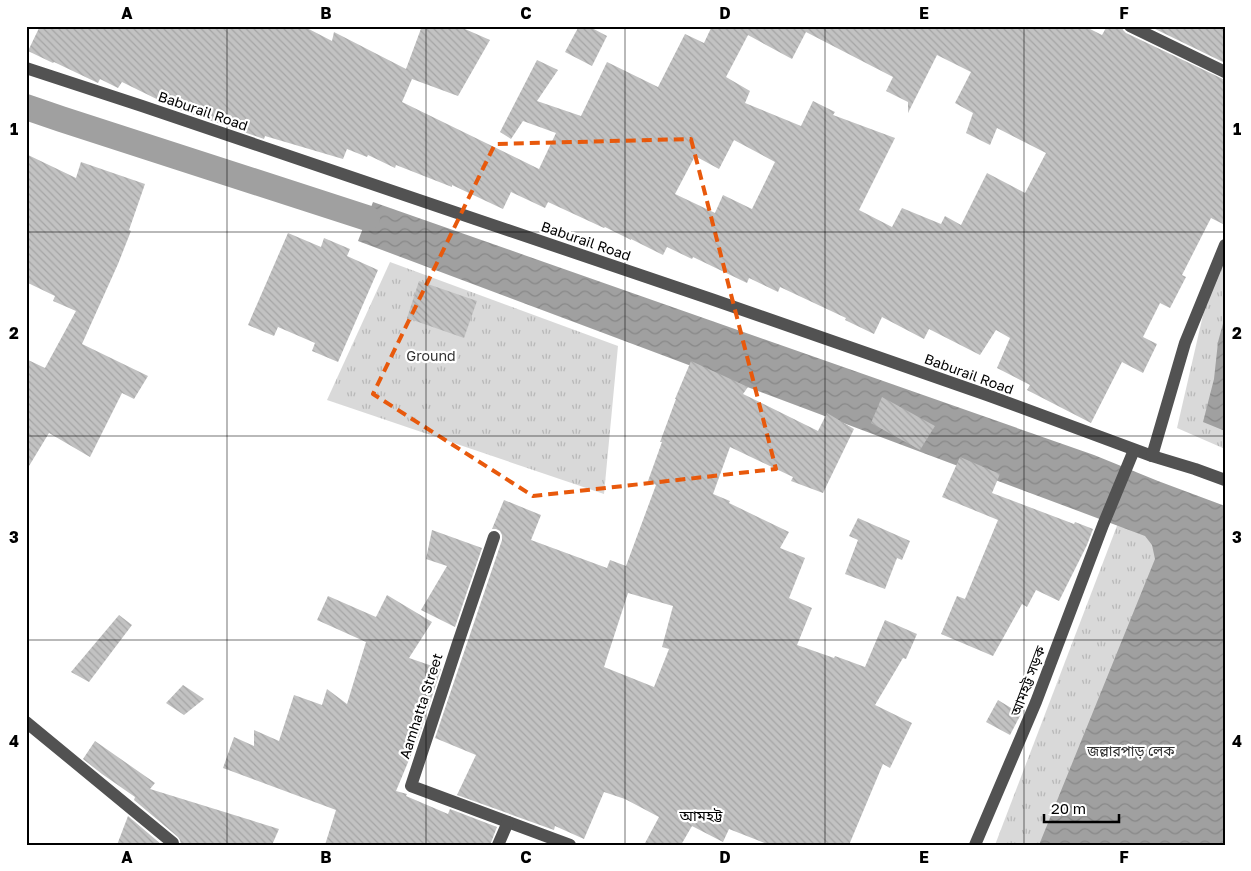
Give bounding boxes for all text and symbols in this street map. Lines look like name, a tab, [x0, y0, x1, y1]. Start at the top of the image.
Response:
text: A	[121, 3, 133, 23]
text: B	[320, 3, 332, 23]
text: C	[520, 3, 532, 23]
text: D	[719, 3, 731, 23]
text: E	[919, 3, 929, 23]
text: F	[1119, 3, 1129, 23]
street label: Baburail Road	[156, 87, 250, 134]
text: 1	[10, 119, 18, 139]
text: 1	[1233, 119, 1241, 139]
street label: Baburail Road	[539, 217, 633, 264]
text: 2	[9, 323, 19, 343]
text: 2	[1232, 323, 1242, 343]
park label: Ground	[406, 347, 456, 364]
street label: Baburail Road	[922, 350, 1016, 398]
text: 3	[9, 527, 19, 547]
text: 3	[1232, 527, 1242, 547]
street label: আমহট্ট সড়ক	[1006, 643, 1049, 719]
street label: Aamhatta Street	[395, 651, 446, 761]
text: 4	[9, 731, 19, 751]
text: 4	[1232, 731, 1242, 751]
park label: জল্লারপাড় লেক	[1086, 742, 1175, 759]
scale bar	[1044, 791, 1118, 823]
text: 20 m	[1051, 799, 1086, 817]
district label: আমহট্ট	[678, 806, 723, 824]
text: A	[121, 847, 133, 867]
text: B	[320, 847, 332, 867]
text: C	[520, 847, 532, 867]
text: D	[719, 847, 731, 867]
text: E	[919, 847, 929, 867]
text: F	[1119, 847, 1129, 867]

